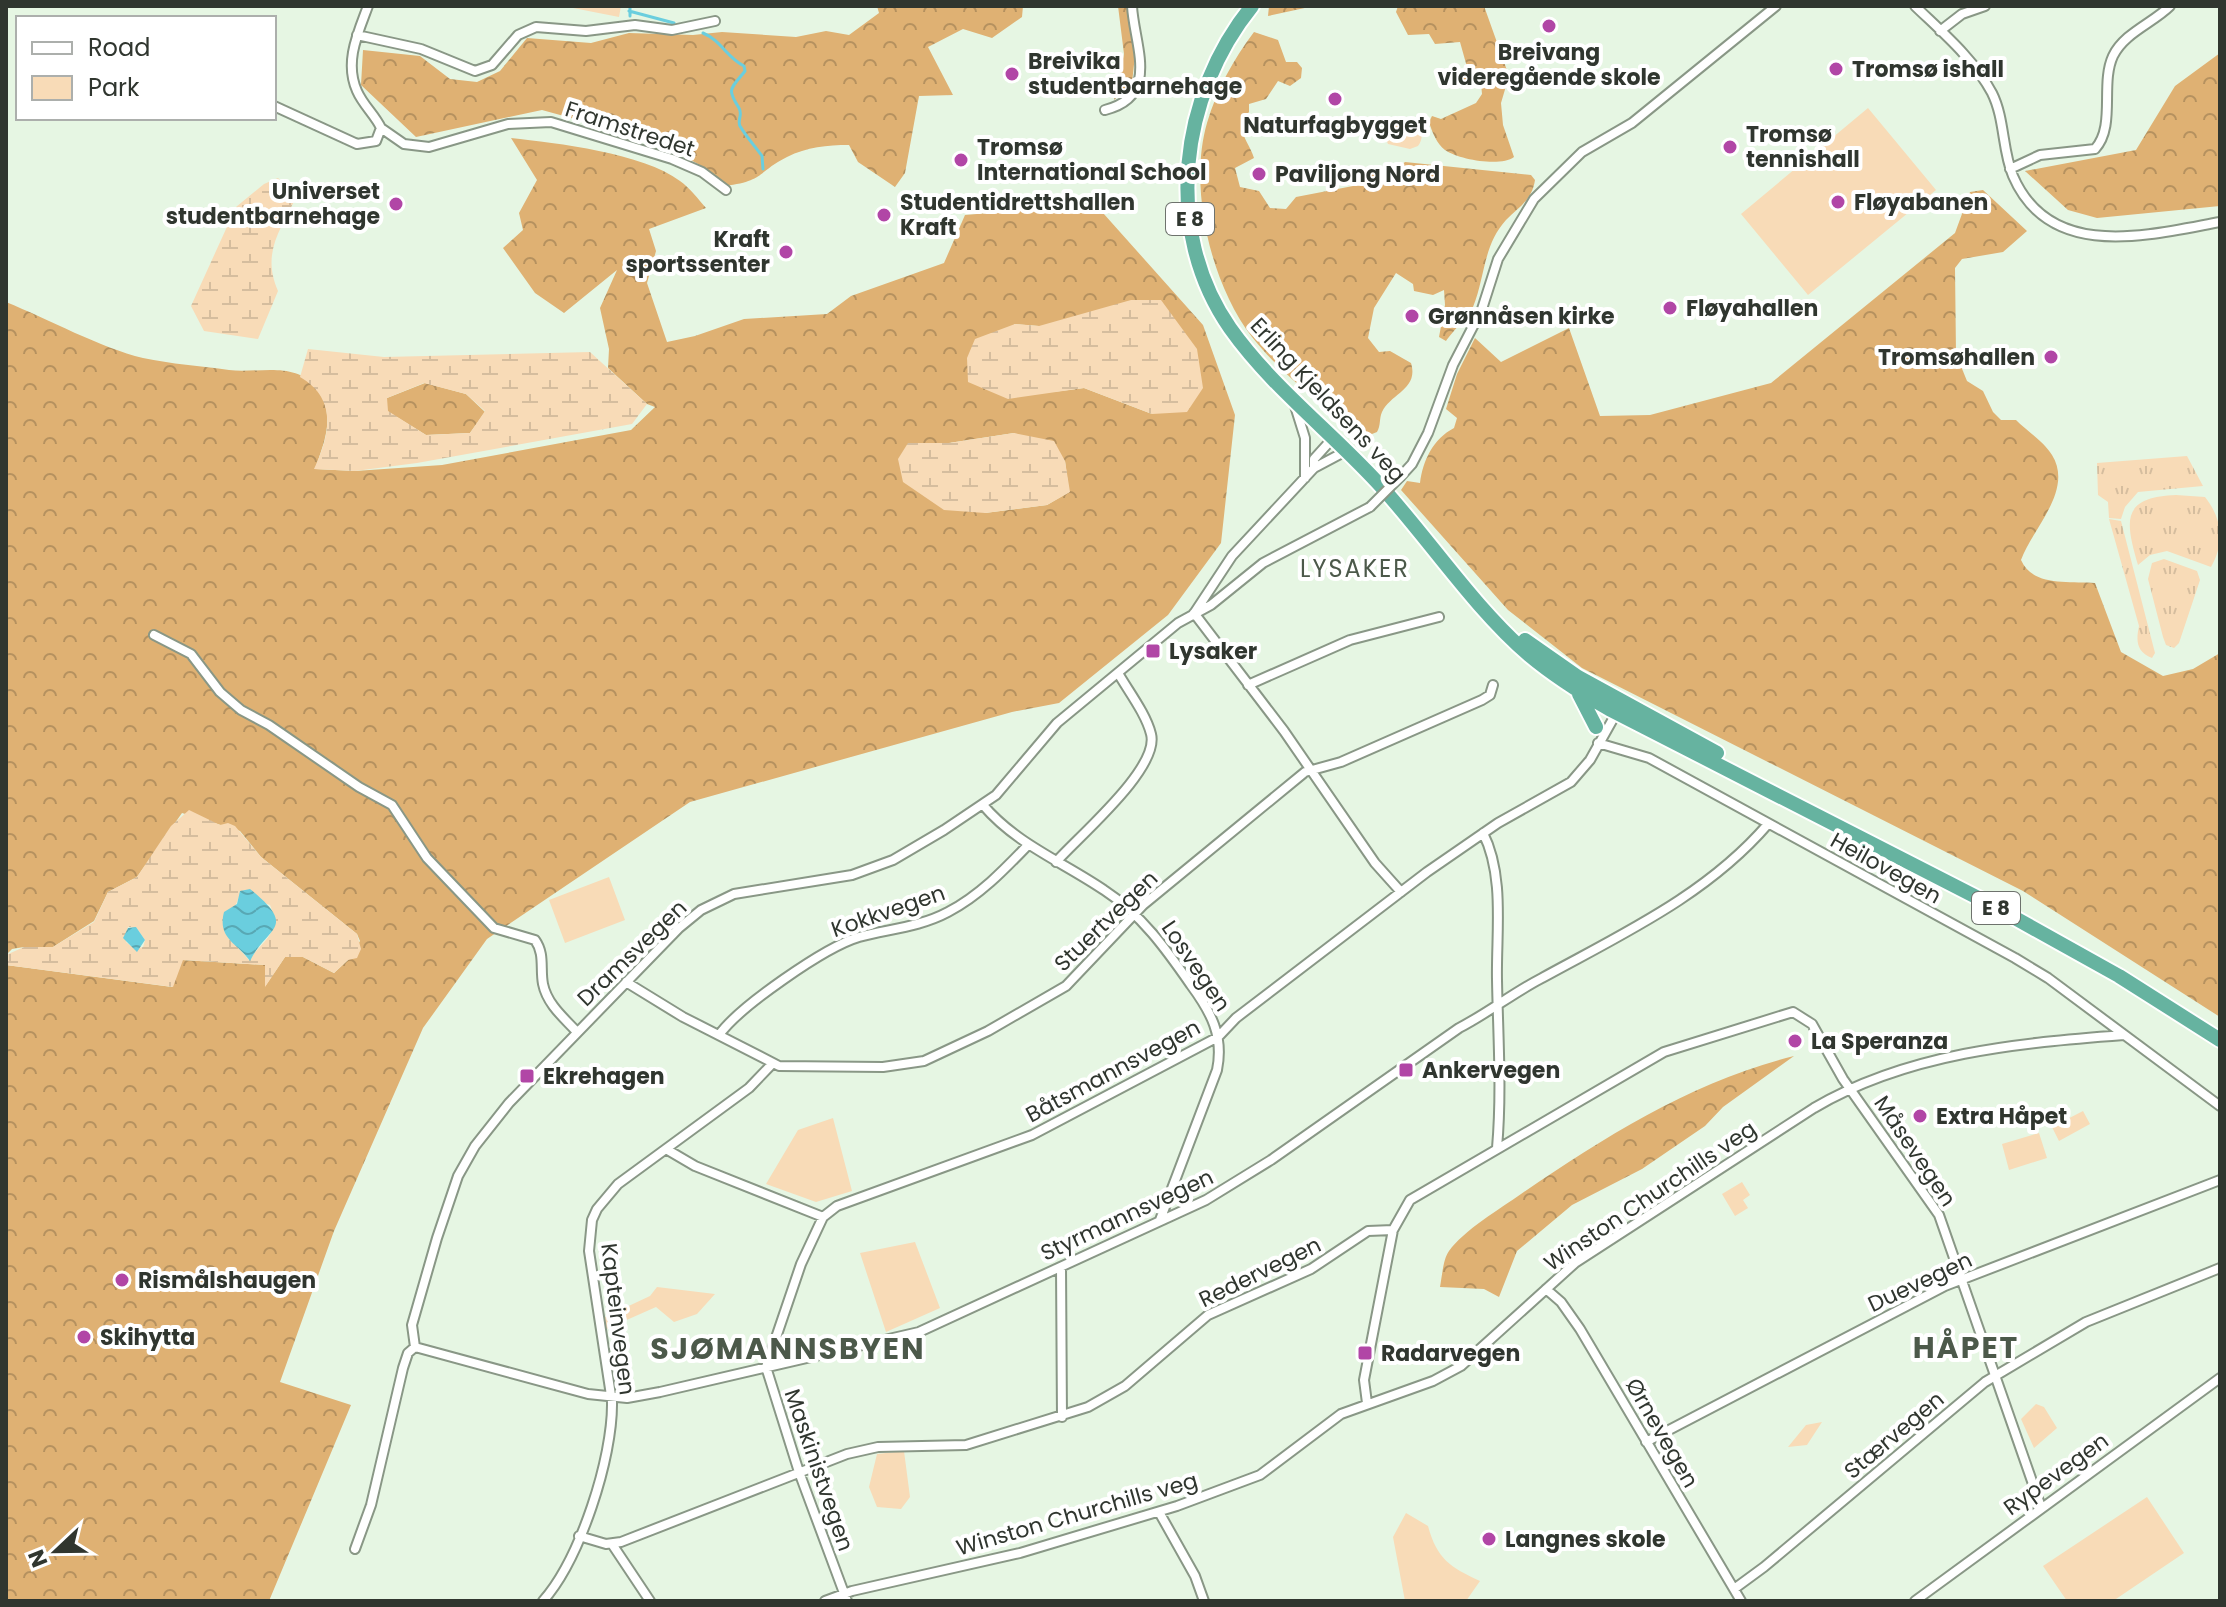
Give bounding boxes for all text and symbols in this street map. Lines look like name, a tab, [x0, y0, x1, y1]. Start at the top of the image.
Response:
legend	[16, 16, 276, 120]
marker: Breivang videregående skole	[1540, 17, 1558, 35]
text: Road	[88, 31, 150, 64]
place label: Breivang videregående skole	[1437, 37, 1661, 93]
place label: Breivika studentbarnehage	[1028, 46, 1242, 102]
place label: Tromsø ishall	[1852, 54, 2004, 85]
marker: Tromsø ishall	[1827, 60, 1845, 78]
marker: Breivika studentbarnehage	[1003, 65, 1021, 83]
text: Park	[88, 71, 140, 104]
marker: Naturfagbygget	[1326, 90, 1344, 108]
street label: Framstredet	[561, 93, 699, 165]
place label: Naturfagbygget	[1243, 110, 1427, 141]
place label: Tromsø tennishall	[1746, 119, 1860, 175]
place label: Tromsø International School	[977, 132, 1207, 188]
marker: Tromsø tennishall	[1721, 138, 1739, 156]
marker: Tromsø International School	[952, 151, 970, 169]
place label: Paviljong Nord	[1275, 159, 1440, 190]
marker: Paviljong Nord	[1250, 165, 1268, 183]
place label: Universet studentbarnehage	[166, 176, 380, 232]
place label: Studentidrettshallen Kraft	[900, 187, 1135, 243]
place label: Fløyabanen	[1854, 187, 1988, 218]
marker: Fløyabanen	[1829, 193, 1847, 211]
marker: Universet studentbarnehage	[387, 195, 405, 213]
road number: E 8	[1166, 203, 1214, 235]
marker: Studentidrettshallen Kraft	[875, 206, 893, 224]
place label: Kraft sportssenter	[626, 224, 770, 280]
marker: Kraft sportssenter	[777, 243, 795, 261]
place label: Fløyahallen	[1686, 293, 1818, 324]
marker: Fløyahallen	[1661, 299, 1679, 317]
place label: Grønnåsen kirke	[1428, 301, 1615, 332]
marker: Grønnåsen kirke	[1403, 307, 1421, 325]
street label: Erling Kjeldsens veg	[1243, 311, 1413, 489]
place label: Tromsøhallen	[1878, 342, 2035, 373]
marker: Tromsøhallen	[2042, 348, 2060, 366]
district label: LYSAKER	[1300, 552, 1410, 585]
place label: Lysaker	[1169, 636, 1257, 667]
marker: Lysaker	[1144, 642, 1162, 660]
street label: Heilovegen	[1825, 825, 1947, 911]
street label: Stuertvegen	[1047, 864, 1165, 978]
street label: Kokkvegen	[827, 877, 949, 945]
road number: E 8	[1972, 892, 2020, 924]
street label: Dramsvegen	[570, 893, 694, 1013]
street label: Losvegen	[1154, 914, 1238, 1018]
street label: Båtsmannsvegen	[1020, 1012, 1206, 1130]
place label: La Speranza	[1811, 1026, 1948, 1057]
marker: La Speranza	[1786, 1032, 1804, 1050]
place label: Ankervegen	[1422, 1055, 1560, 1086]
place label: Ekrehagen	[543, 1061, 665, 1092]
marker: Ankervegen	[1397, 1061, 1415, 1079]
marker: Ekrehagen	[518, 1067, 536, 1085]
street label: Måsevegen	[1866, 1089, 1964, 1213]
place label: Extra Håpet	[1936, 1101, 2067, 1132]
marker: Extra Håpet	[1911, 1107, 1929, 1125]
street label: Winston Churchills veg	[1538, 1113, 1762, 1279]
street label: Styrmannsvegen	[1036, 1161, 1218, 1269]
street label: Redervegen	[1194, 1229, 1326, 1315]
street label: Kapteinvegen	[593, 1241, 643, 1397]
street label: Duevegen	[1863, 1244, 1977, 1320]
place label: Rismålshaugen	[138, 1265, 316, 1296]
marker: Rismålshaugen	[113, 1271, 131, 1289]
place label: Skihytta	[100, 1322, 195, 1353]
district label: HÅPET	[1913, 1326, 2019, 1369]
district label: SJØMANNSBYEN	[650, 1327, 926, 1370]
marker: Skihytta	[75, 1328, 93, 1346]
place label: Radarvegen	[1381, 1338, 1520, 1369]
marker: Radarvegen	[1356, 1344, 1374, 1362]
street label: Ørnevegen	[1618, 1373, 1706, 1493]
street label: Stærvegen	[1837, 1384, 1951, 1486]
street label: Maskinistvegen	[777, 1385, 861, 1555]
street label: Rypevegen	[1997, 1425, 2115, 1523]
street label: Winston Churchills veg	[953, 1465, 1201, 1563]
north arrow	[16, 1511, 96, 1591]
place label: Langnes skole	[1505, 1524, 1665, 1555]
marker: Langnes skole	[1480, 1530, 1498, 1548]
text: N	[20, 1545, 55, 1572]

